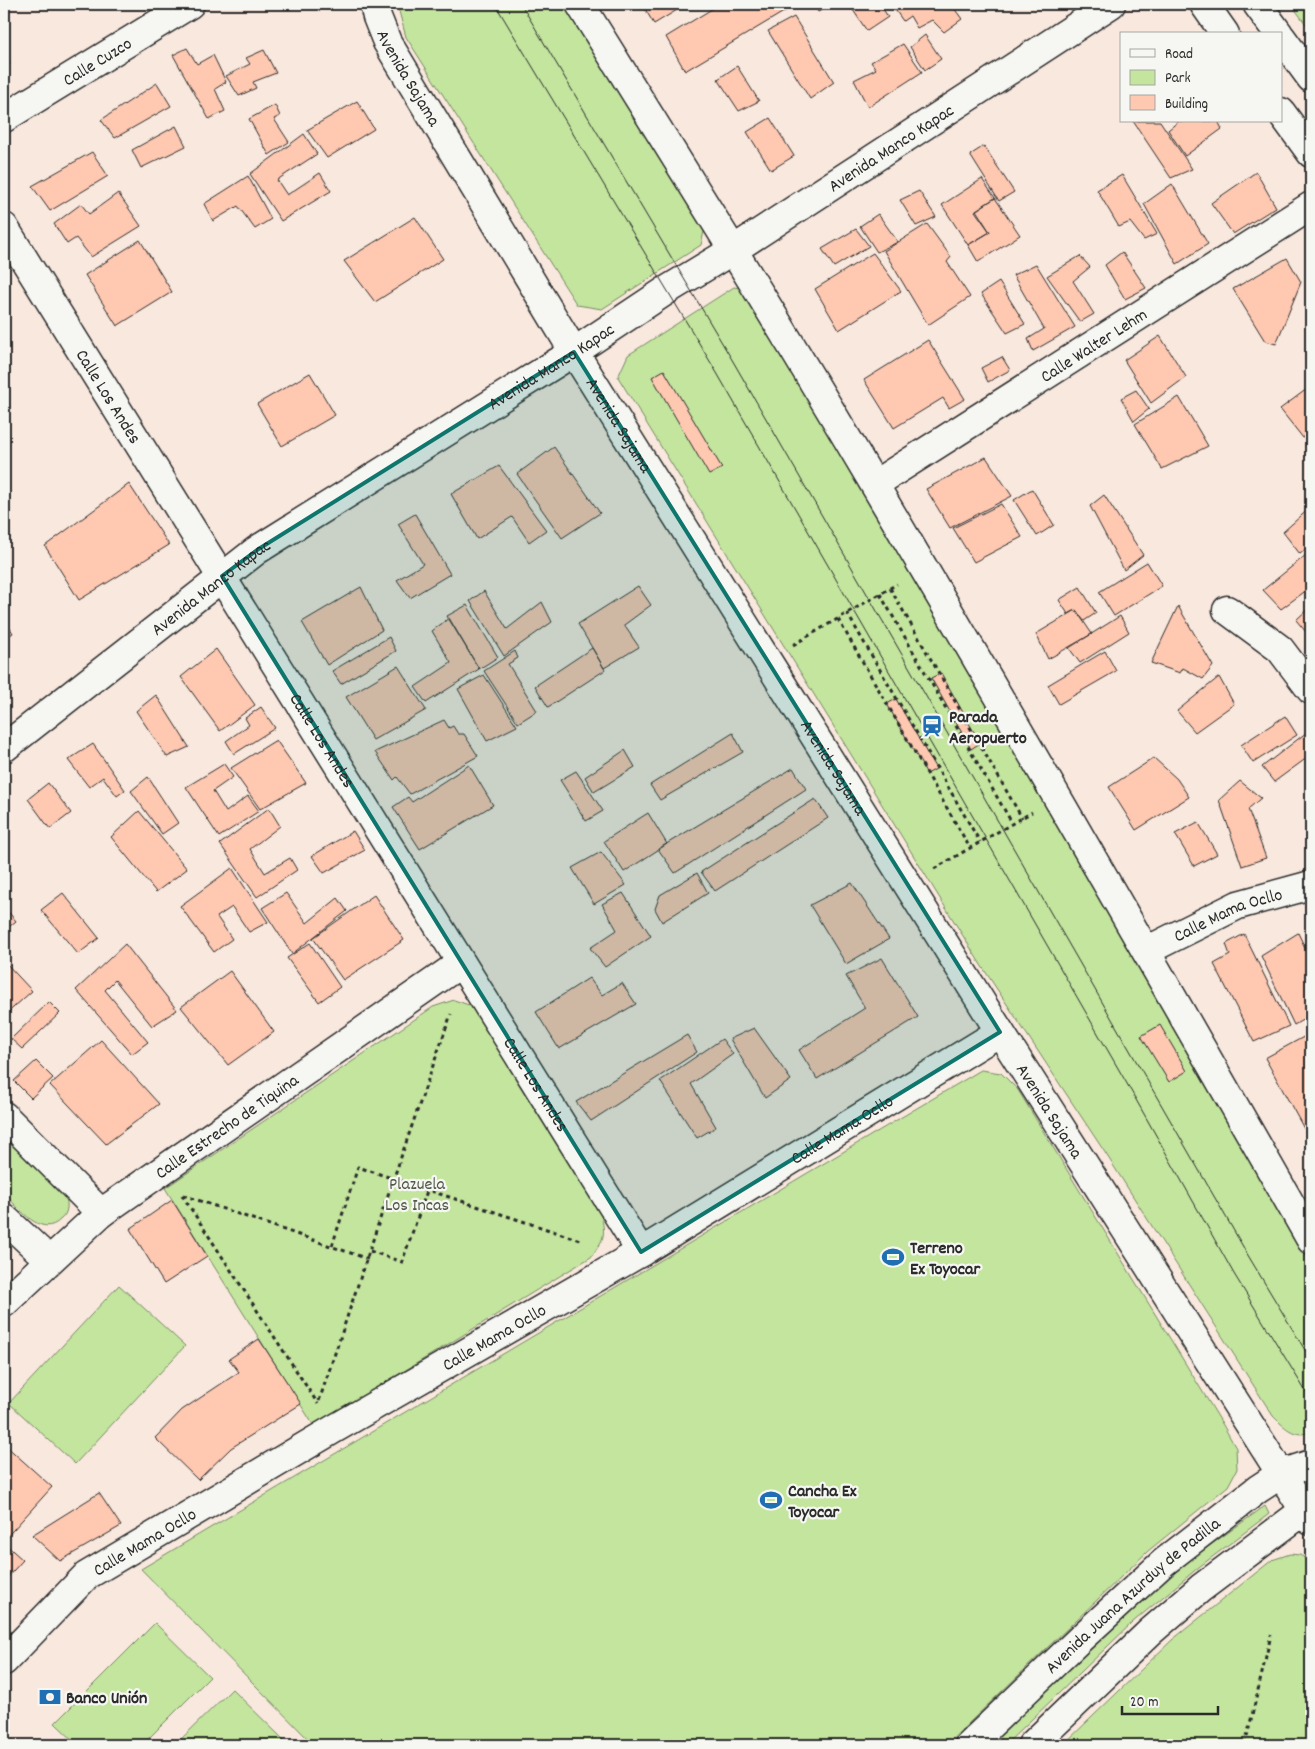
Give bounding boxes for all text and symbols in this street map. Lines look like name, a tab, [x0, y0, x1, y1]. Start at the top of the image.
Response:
street label: Avenida Sajama	[368, 27, 445, 132]
street label: Calle Cuzco	[59, 32, 138, 94]
legend	[1120, 32, 1282, 122]
text: Road	[1165, 44, 1193, 66]
text: Park	[1165, 68, 1191, 90]
text: Building	[1165, 94, 1208, 116]
street label: Avenida Manco Kapac	[824, 99, 960, 200]
street label: Calle Walter Lehm	[1036, 303, 1153, 390]
street label: Avenida Manco Kapac	[484, 318, 620, 418]
street label: Calle Los Andes	[68, 345, 146, 449]
street label: Avenida Sajama	[578, 373, 657, 479]
street label: Avenida Manco Kapac	[147, 534, 276, 643]
street label: Calle Los Andes	[282, 689, 360, 793]
place label: Parada Aeropuerto	[949, 706, 1027, 752]
station icon: Parada Aeropuerto	[919, 713, 945, 739]
street label: Avenida Sajama	[793, 716, 871, 821]
street label: Calle Mama Ocllo	[1170, 883, 1286, 950]
street label: Calle Los Andes	[496, 1033, 573, 1137]
street label: Avenida Sajama	[1008, 1060, 1088, 1165]
street label: Calle Estrecho de Tiquina	[151, 1069, 305, 1187]
street label: Calle Mama Ocllo	[787, 1090, 899, 1172]
park label: Plazuela Los Incas	[385, 1173, 449, 1219]
place label: Terreno Ex Toyocar	[910, 1237, 981, 1283]
sports icon: Terreno Ex Toyocar	[880, 1244, 906, 1270]
street label: Calle Mama Ocllo	[439, 1299, 552, 1379]
place label: Cancha Ex Toyocar	[788, 1480, 857, 1526]
sports icon: Cancha Ex Toyocar	[758, 1487, 784, 1513]
street label: Calle Mama Ocllo	[89, 1503, 202, 1584]
street label: Avenida Juana Azurduy de Padilla	[1041, 1512, 1227, 1681]
bank icon: Banco Unión	[37, 1684, 63, 1710]
scale bar	[1122, 1684, 1219, 1716]
place label: Banco Unión	[66, 1687, 147, 1712]
text: 20 m	[1130, 1692, 1158, 1714]

